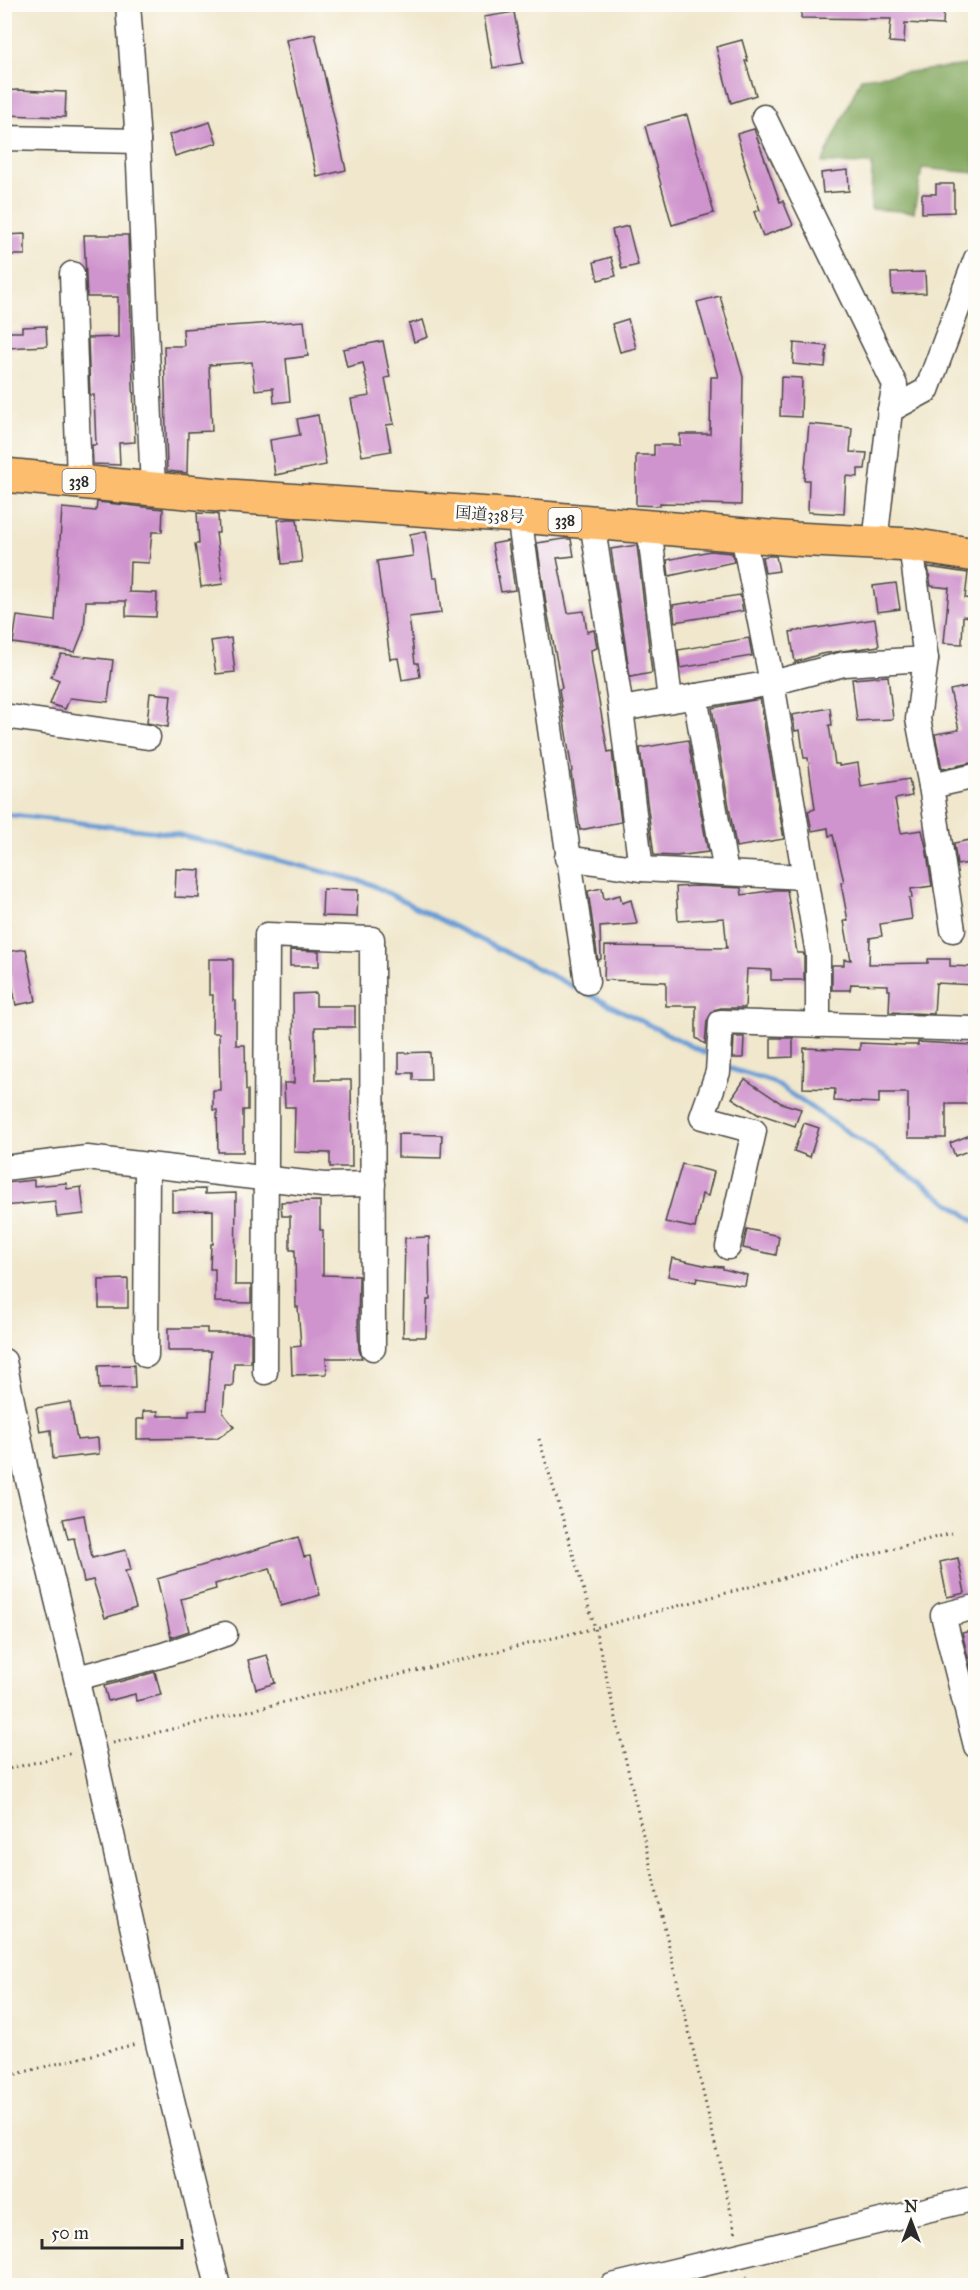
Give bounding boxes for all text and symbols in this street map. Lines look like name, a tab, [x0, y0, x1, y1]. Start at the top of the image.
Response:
road number: 338	[62, 469, 96, 493]
street label: 国道338号	[455, 503, 525, 526]
road number: 338	[548, 508, 582, 532]
north arrow	[881, 2191, 941, 2251]
text: N	[904, 2197, 918, 2216]
scale bar	[42, 2212, 182, 2250]
text: 50 m	[51, 2222, 89, 2244]

